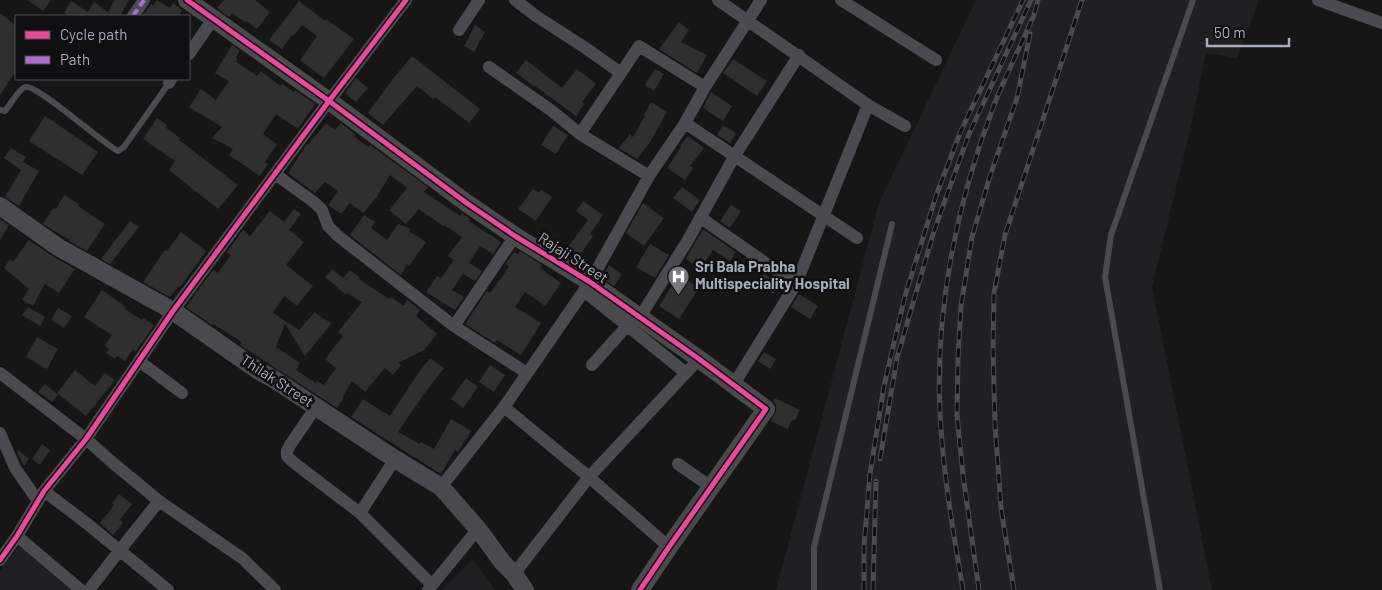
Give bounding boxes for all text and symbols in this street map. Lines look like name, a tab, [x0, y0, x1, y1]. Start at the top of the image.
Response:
legend	[15, 15, 190, 80]
scale bar	[1207, 15, 1290, 47]
text: 50 m	[1214, 23, 1246, 41]
text: Cycle path	[60, 25, 127, 43]
text: Path	[60, 50, 90, 68]
street label: Rajaji Street	[535, 228, 612, 286]
place label: Sri Bala Prabha Multispeciality Hospital	[695, 257, 850, 292]
hospital icon: Sri Bala Prabha Multispeciality Hospital	[667, 264, 691, 295]
street label: Thilak Street	[238, 350, 317, 410]

